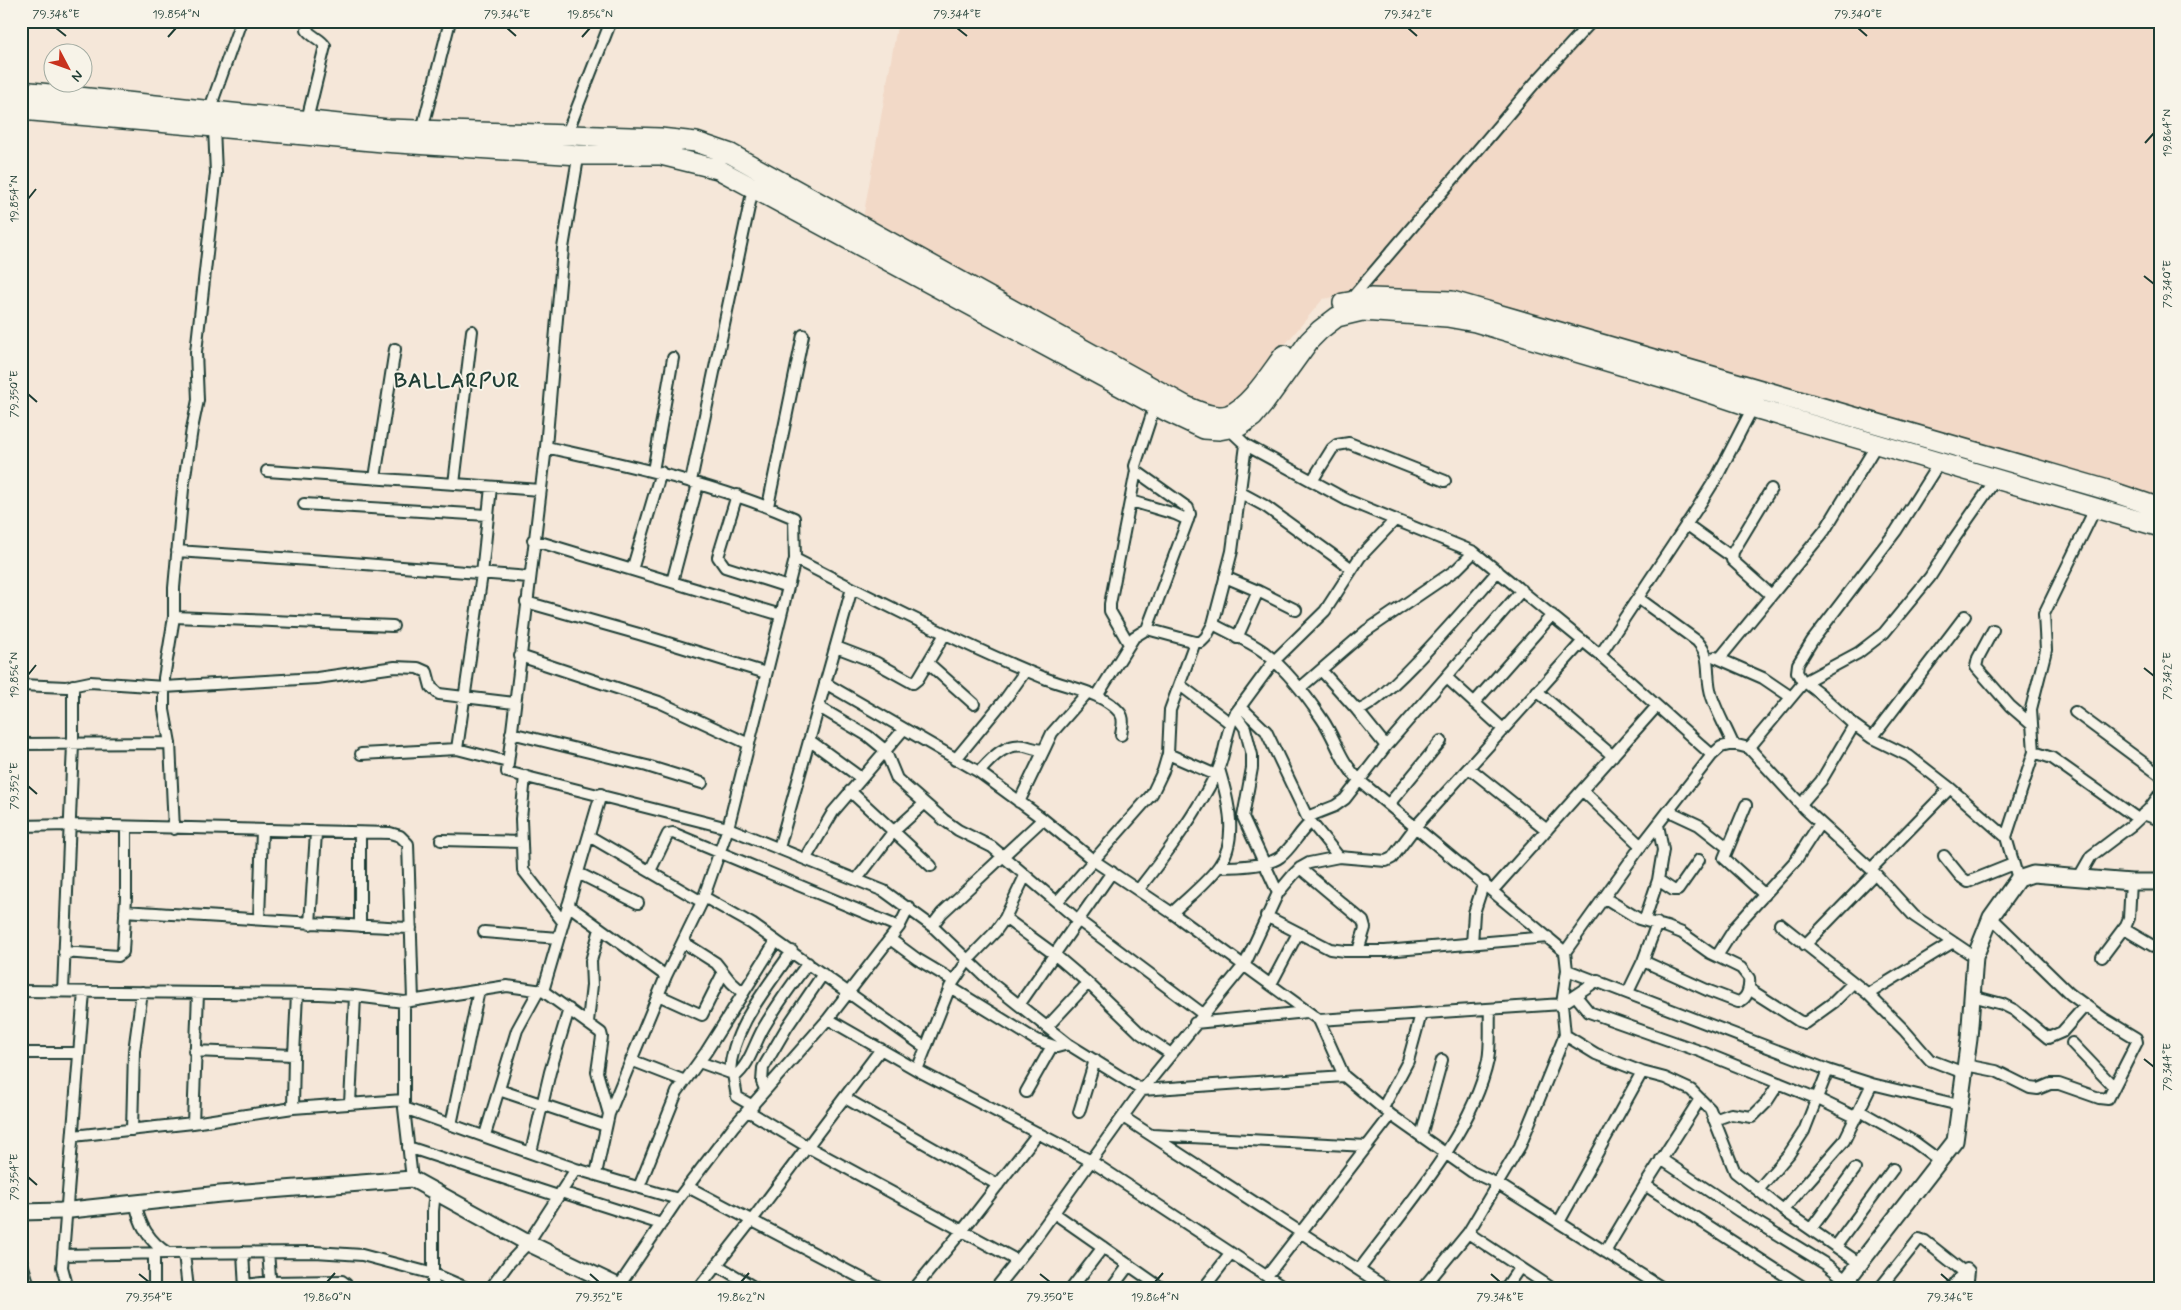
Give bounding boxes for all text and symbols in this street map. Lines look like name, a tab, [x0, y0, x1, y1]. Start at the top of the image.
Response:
text: 79.348°E	[32, 7, 80, 23]
text: 19.854°N	[152, 7, 200, 23]
text: 79.346°E	[484, 7, 530, 23]
text: 19.856°N	[567, 7, 613, 23]
text: 79.344°E	[933, 7, 981, 23]
text: 79.342°E	[1384, 7, 1432, 23]
text: 79.340°E	[1834, 7, 1882, 23]
north arrow	[42, 42, 92, 92]
text: N	[67, 66, 87, 85]
text: 19.864°N	[2160, 109, 2176, 157]
text: 19.854°N	[7, 175, 23, 223]
text: 79.340°E	[2160, 260, 2176, 308]
district label: BALLARPUR	[394, 367, 520, 395]
text: 79.350°E	[7, 370, 23, 418]
text: 19.856°N	[7, 652, 23, 698]
text: 79.342°E	[2160, 652, 2176, 700]
text: 79.352°E	[7, 762, 23, 810]
text: 79.344°E	[2160, 1043, 2176, 1091]
text: 79.354°E	[7, 1153, 23, 1201]
text: 79.354°E	[125, 1290, 173, 1306]
text: 19.860°N	[303, 1290, 351, 1306]
text: 79.352°E	[575, 1290, 623, 1306]
text: 19.862°N	[717, 1290, 765, 1306]
text: 79.350°E	[1026, 1290, 1074, 1306]
text: 19.864°N	[1131, 1290, 1179, 1306]
text: 79.348°E	[1476, 1290, 1524, 1306]
text: 79.346°E	[1927, 1290, 1973, 1306]

